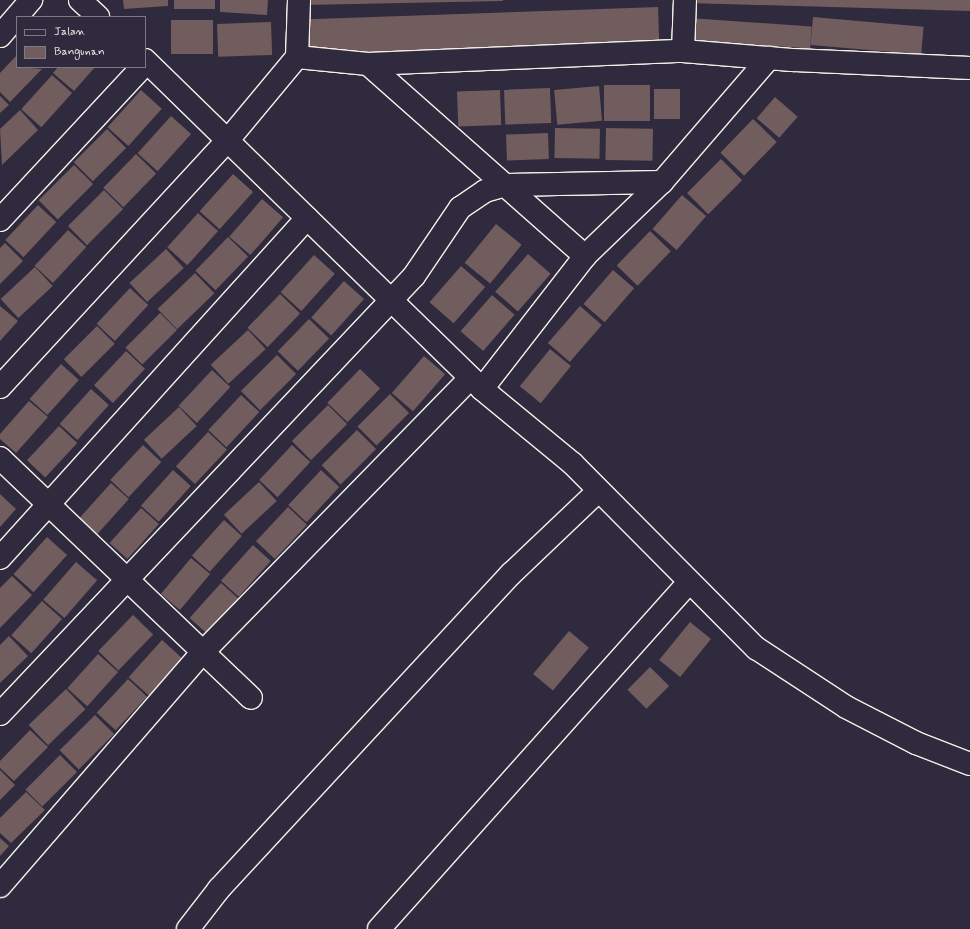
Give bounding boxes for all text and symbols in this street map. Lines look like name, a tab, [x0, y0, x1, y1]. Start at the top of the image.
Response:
legend	[16, 16, 146, 68]
text: Jalan	[54, 24, 85, 40]
text: Bangunan	[54, 44, 105, 60]

